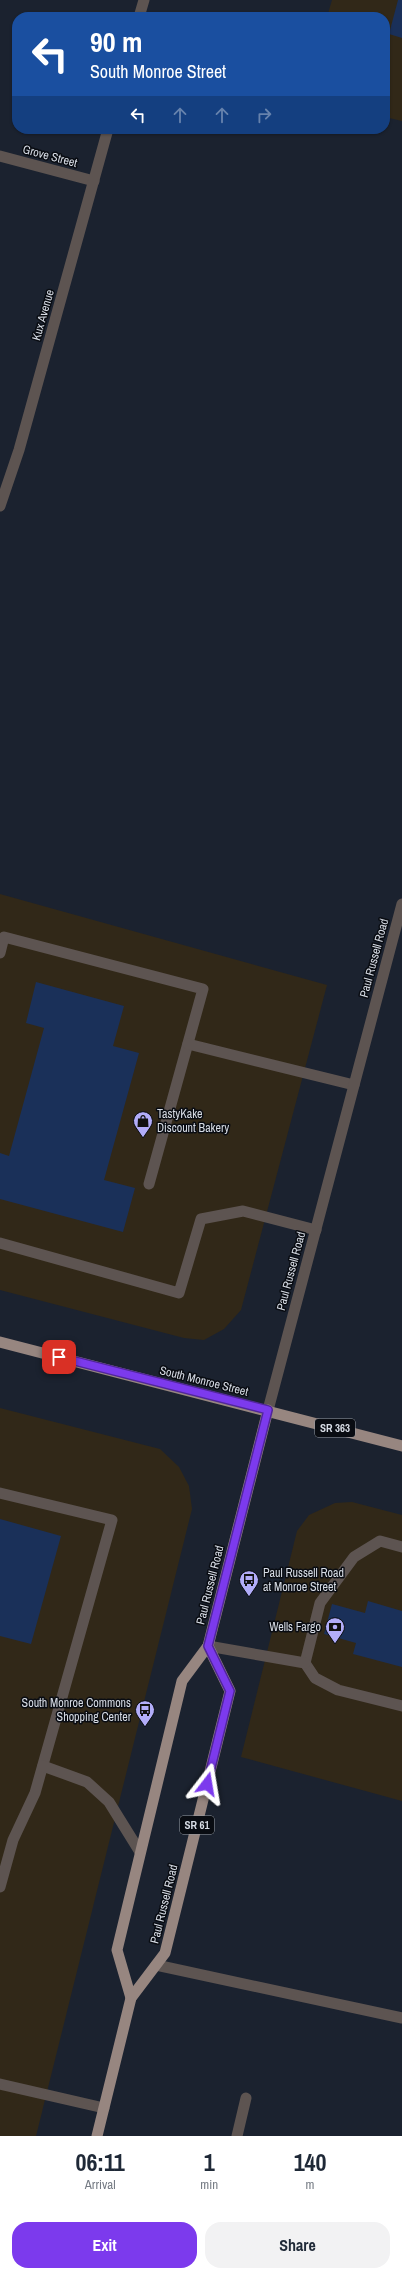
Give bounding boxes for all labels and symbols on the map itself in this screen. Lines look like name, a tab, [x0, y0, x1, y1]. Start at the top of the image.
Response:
street label: Grove Street	[21, 141, 79, 171]
street label: Kux Avenue	[28, 288, 58, 342]
street label: Paul Russell Road	[356, 917, 392, 999]
place label: TastyKake Discount Bakery	[157, 1106, 229, 1136]
shop icon: TastyKake Discount Bakery	[132, 1110, 154, 1138]
street label: Paul Russell Road	[273, 1230, 309, 1312]
pin	[42, 1340, 76, 1374]
street label: South Monroe Street	[158, 1362, 250, 1400]
road number: SR 363	[315, 1419, 355, 1437]
street label: Paul Russell Road	[192, 1544, 228, 1626]
place label: Paul Russell Road at Monroe Street	[263, 1565, 344, 1595]
bus stop icon: Paul Russell Road at Monroe Street	[238, 1569, 260, 1597]
bank icon: Wells Fargo	[324, 1616, 346, 1644]
place label: Wells Fargo	[269, 1619, 321, 1635]
place label: South Monroe Commons Shopping Center	[22, 1695, 132, 1725]
bus stop icon: South Monroe Commons Shopping Center	[134, 1699, 156, 1727]
position arrow	[186, 1763, 228, 1805]
road number: SR 61	[180, 1816, 214, 1834]
street label: Paul Russell Road	[146, 1863, 182, 1945]

